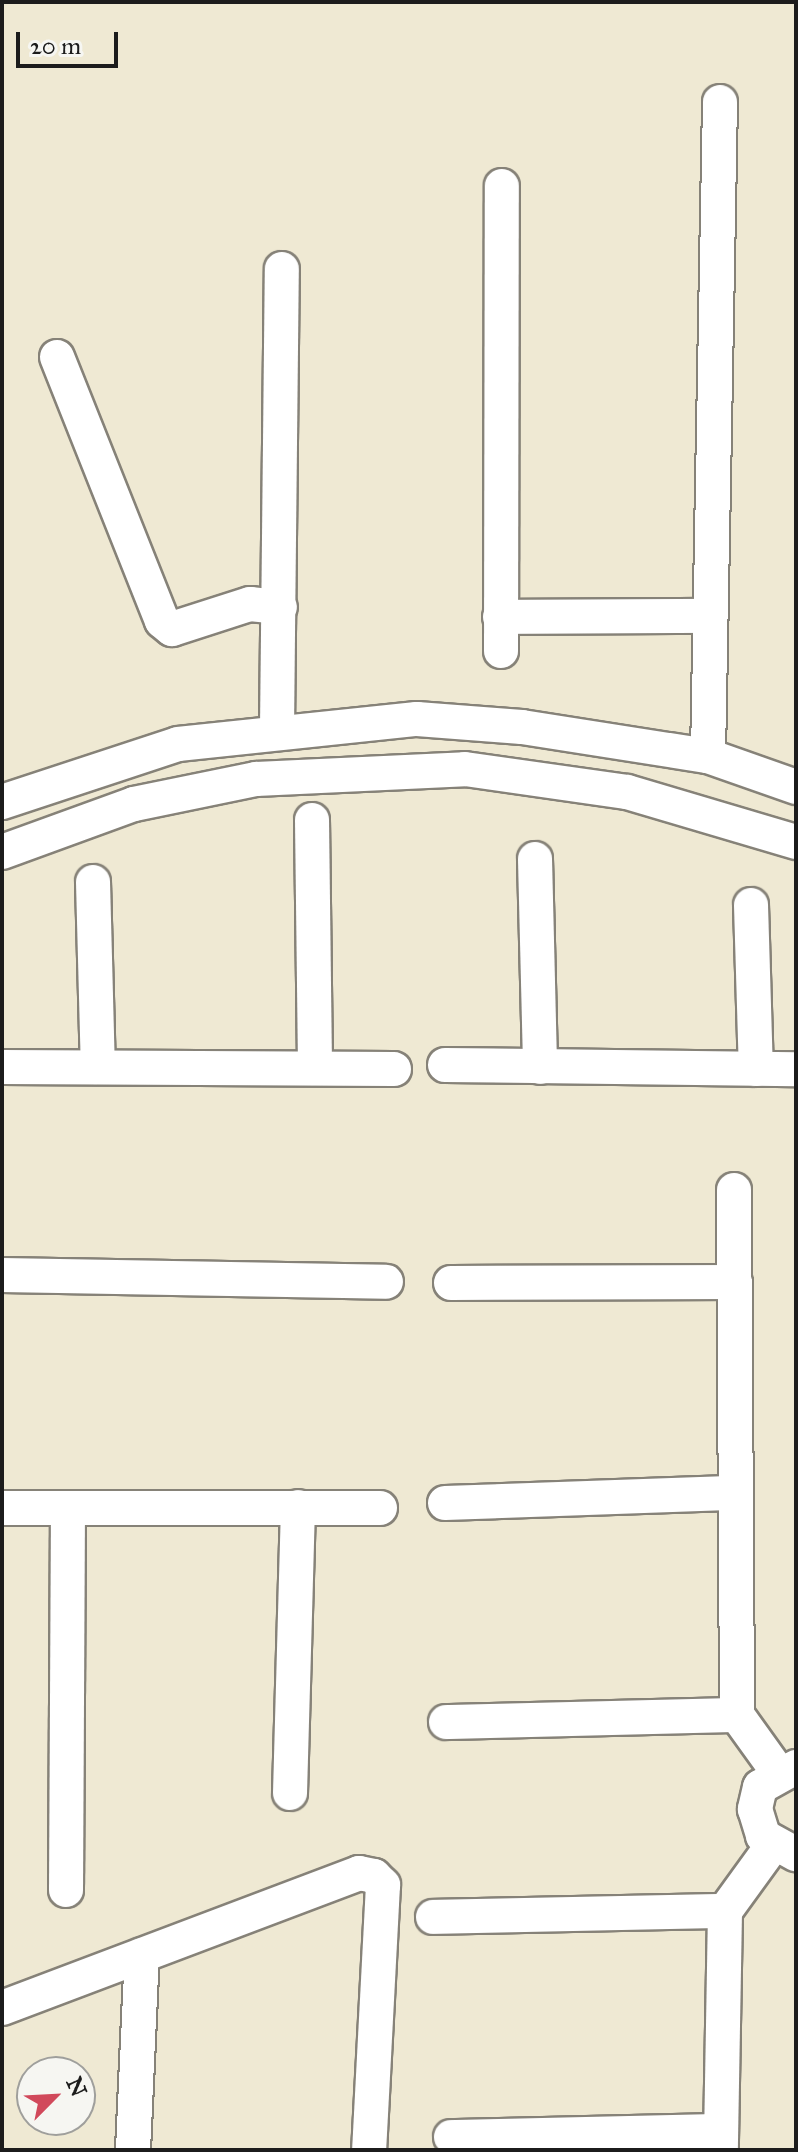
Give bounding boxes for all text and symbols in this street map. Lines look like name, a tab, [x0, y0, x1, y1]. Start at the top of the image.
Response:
scale bar	[20, 16, 122, 66]
text: 20 m	[30, 31, 81, 61]
north arrow	[16, 2056, 96, 2136]
text: N	[60, 2073, 93, 2101]

